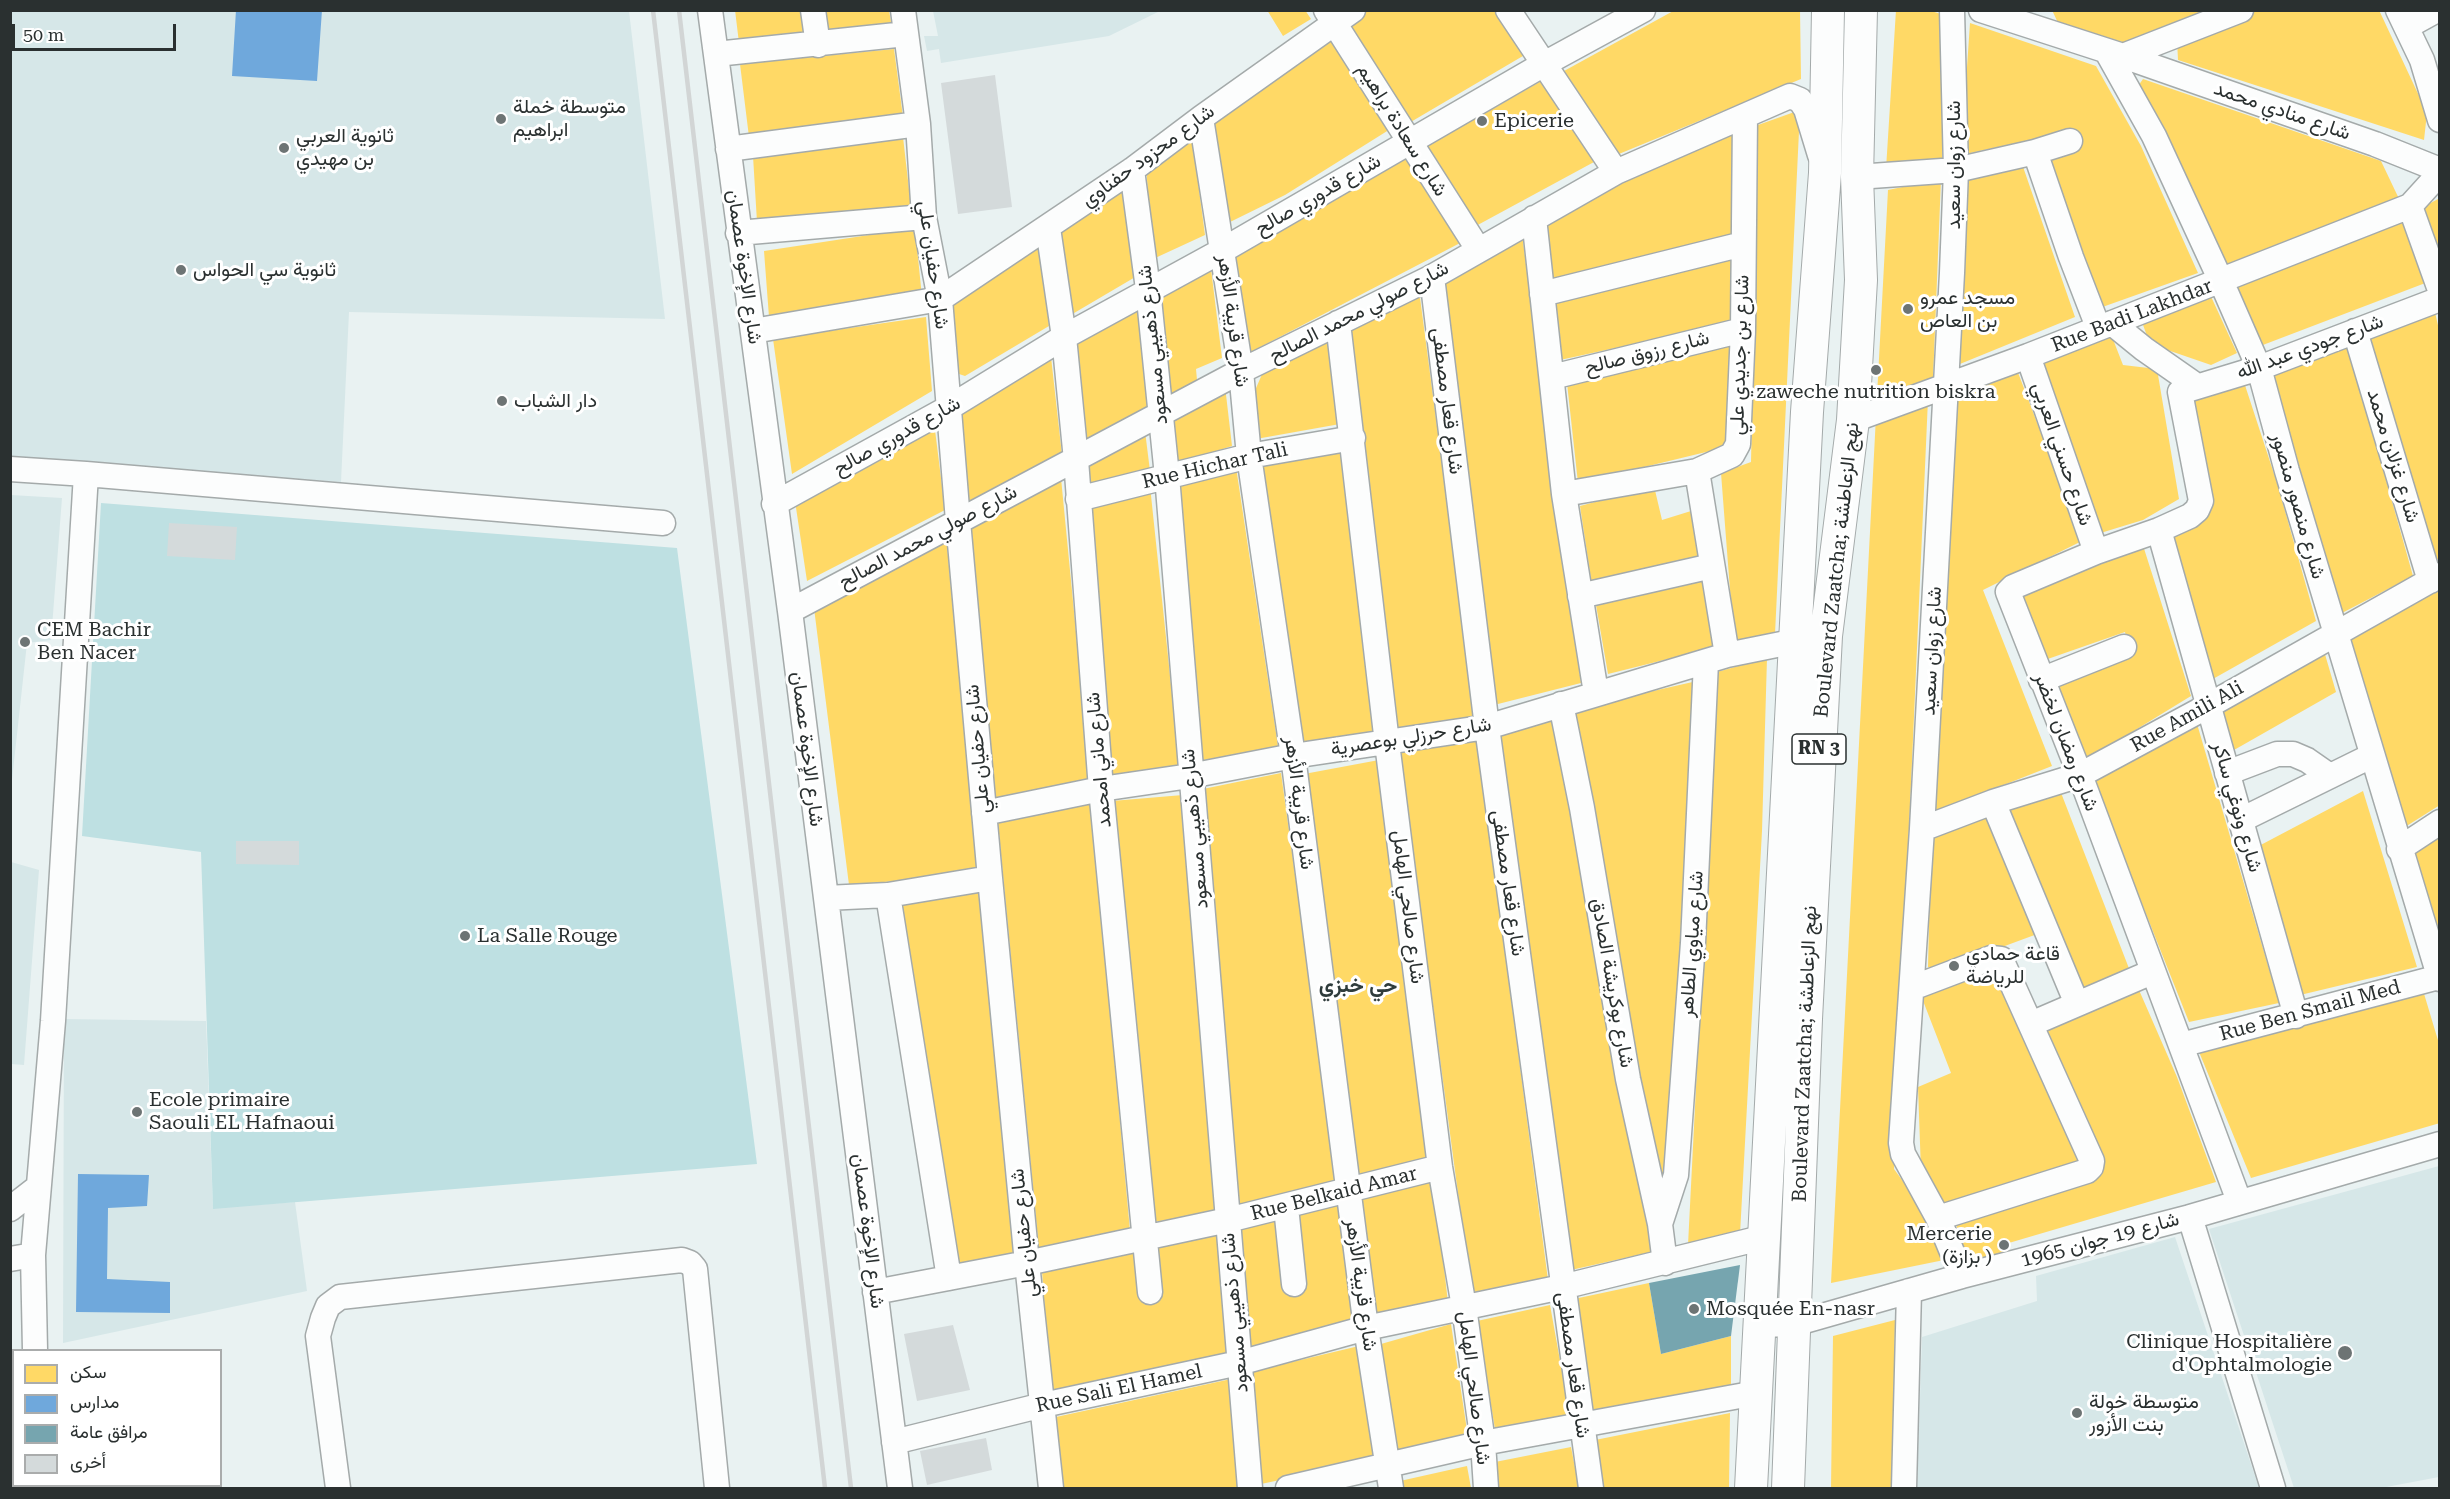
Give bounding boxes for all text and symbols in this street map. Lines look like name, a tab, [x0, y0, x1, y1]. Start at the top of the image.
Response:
scale bar	[15, 12, 178, 50]
text: 50 m	[23, 24, 64, 45]
street label: شارع سعادة براهيم	[1351, 59, 1453, 201]
street label: شارع منادي محمد	[2210, 76, 2354, 146]
place label: متوسطة خملة ابراهيم	[513, 95, 626, 142]
street label: شارع محزود حفناوي	[1077, 100, 1219, 212]
street label: شارع زوان سعيد	[1942, 100, 1966, 230]
place label: Epicerie	[1494, 109, 1574, 133]
marker: متوسطة خملة ابراهيم	[494, 112, 508, 126]
marker: Epicerie	[1475, 114, 1489, 128]
place label: ثانوية العربي بن مهيدي	[296, 124, 394, 171]
marker: ثانوية العربي بن مهيدي	[277, 141, 291, 155]
street label: شارع قدوري صالح	[1251, 149, 1385, 241]
street label: شارع الإخوة عصمان	[721, 188, 767, 346]
street label: شارع حفيان علي	[912, 199, 954, 331]
street label: شارع قريبة الأزهر	[1212, 253, 1254, 389]
street label: شارع صولي محمد الصالح	[1265, 256, 1453, 368]
place label: ثانوية سي الحواس	[193, 258, 336, 282]
marker: ثانوية سي الحواس	[174, 263, 188, 277]
street label: شارع ذهيبي مسعود	[1133, 264, 1173, 426]
street label: شارع بن جديدي علي	[1725, 274, 1755, 436]
street label: Rue Badi Lakhdar	[2048, 274, 2216, 358]
place label: مسجد عمرو بن العاص	[1920, 286, 2015, 333]
marker: مسجد عمرو بن العاص	[1901, 302, 1915, 316]
street label: شارع جودي عبد الله	[2233, 309, 2387, 385]
street label: شارع قعار مصطفى	[1426, 326, 1468, 476]
street label: شارع رزوق صالح	[1582, 326, 1712, 380]
marker: zaweche nutrition biskra	[1869, 363, 1883, 377]
street label: شارع حسني العربي	[2026, 379, 2098, 529]
place label: zaweche nutrition biskra	[1757, 380, 1995, 404]
street label: شارع غزلان محمد	[2361, 386, 2425, 526]
place label: دار الشباب	[514, 389, 597, 413]
street label: شارع قدوري صالح	[829, 391, 965, 481]
marker: دار الشباب	[495, 394, 509, 408]
street label: Boulevard Zaatcha; نهج الزعاطشة	[1810, 421, 1864, 719]
street label: شارع منصور منصور	[2266, 430, 2330, 582]
street label: Rue Hichar Tali	[1140, 438, 1290, 494]
street label: شارع صولي محمد الصالح	[835, 480, 1021, 594]
street label: شارع زوان سعيد	[1917, 586, 1947, 716]
place label: CEM Bachir Ben Nacer	[37, 618, 151, 665]
marker: CEM Bachir Ben Nacer	[18, 635, 32, 649]
street label: شارع رمضان لخضر	[2029, 669, 2103, 815]
street label: شارع الإخوة عصمان	[786, 670, 828, 828]
street label: Rue Amili Ali	[2126, 676, 2248, 758]
street label: شارع حفيان علي	[960, 683, 996, 815]
street label: شارع ماني امحمد	[1081, 691, 1117, 829]
street label: شارع حرزلي بوعصرية	[1329, 712, 1493, 762]
road number: RN 3	[1792, 734, 1846, 764]
street label: شارع قريبة الأزهر	[1279, 735, 1319, 871]
street label: شارع ونوغي ساكر	[2207, 739, 2267, 875]
street label: شارع ذهيبي مسعود	[1176, 748, 1214, 910]
street label: شارع قعار مصطفى	[1486, 808, 1530, 958]
street label: شارع صالحي الهامل	[1387, 829, 1429, 985]
street label: شارع مياوي الطاهر	[1675, 870, 1709, 1018]
street label: شارع بوكريشة الصادق	[1585, 896, 1639, 1070]
street label: Boulevard Zaatcha; نهج الزعاطشة	[1788, 905, 1822, 1203]
place label: La Salle Rouge	[477, 924, 617, 948]
marker: La Salle Rouge	[458, 929, 472, 943]
place label: قاعة حمادي للرياضة	[1966, 942, 2060, 989]
marker: قاعة حمادي للرياضة	[1947, 959, 1961, 973]
district label: حي خبزي	[1319, 973, 1397, 999]
street label: Rue Ben Smail Med	[2217, 975, 2403, 1047]
place label: Ecole primaire Saouli EL Hafnaoui	[149, 1088, 335, 1135]
marker: Ecole primaire Saouli EL Hafnaoui	[130, 1105, 144, 1119]
street label: شارع الإخوة عصمان	[847, 1152, 889, 1310]
street label: Rue Belkaid Amar	[1248, 1162, 1420, 1226]
street label: شارع حفيان علي	[1005, 1167, 1043, 1299]
street label: شارع 19 جوان 1965	[2018, 1207, 2182, 1273]
street label: شارع قريبة الأزهر	[1340, 1217, 1382, 1353]
place label: Mercerie (بزازة )	[1906, 1222, 1992, 1269]
street label: شارع ذهيبي مسعود	[1216, 1232, 1254, 1394]
marker: Mercerie (بزازة )	[1997, 1238, 2011, 1252]
street label: شارع قعار مصطفى	[1551, 1290, 1595, 1440]
place label: Mosquée En-nasr	[1706, 1297, 1875, 1321]
marker: Mosquée En-nasr	[1687, 1302, 1701, 1316]
street label: شارع صالحي الهامل	[1453, 1310, 1495, 1466]
place label: Clinique Hospitalière d'Ophtalmologie	[2126, 1330, 2332, 1377]
marker: Clinique Hospitalière d'Ophtalmologie	[2336, 1344, 2354, 1362]
legend	[12, 1349, 222, 1487]
street label: Rue Sali El Hamel	[1034, 1360, 1204, 1418]
text: سكن	[70, 1361, 106, 1382]
place label: متوسطة خولة بنت الأزور	[2089, 1390, 2199, 1437]
text: مدارس	[70, 1391, 119, 1412]
marker: متوسطة خولة بنت الأزور	[2070, 1406, 2084, 1420]
text: مرافق عامة	[70, 1421, 148, 1442]
text: أخرى	[70, 1451, 106, 1472]

